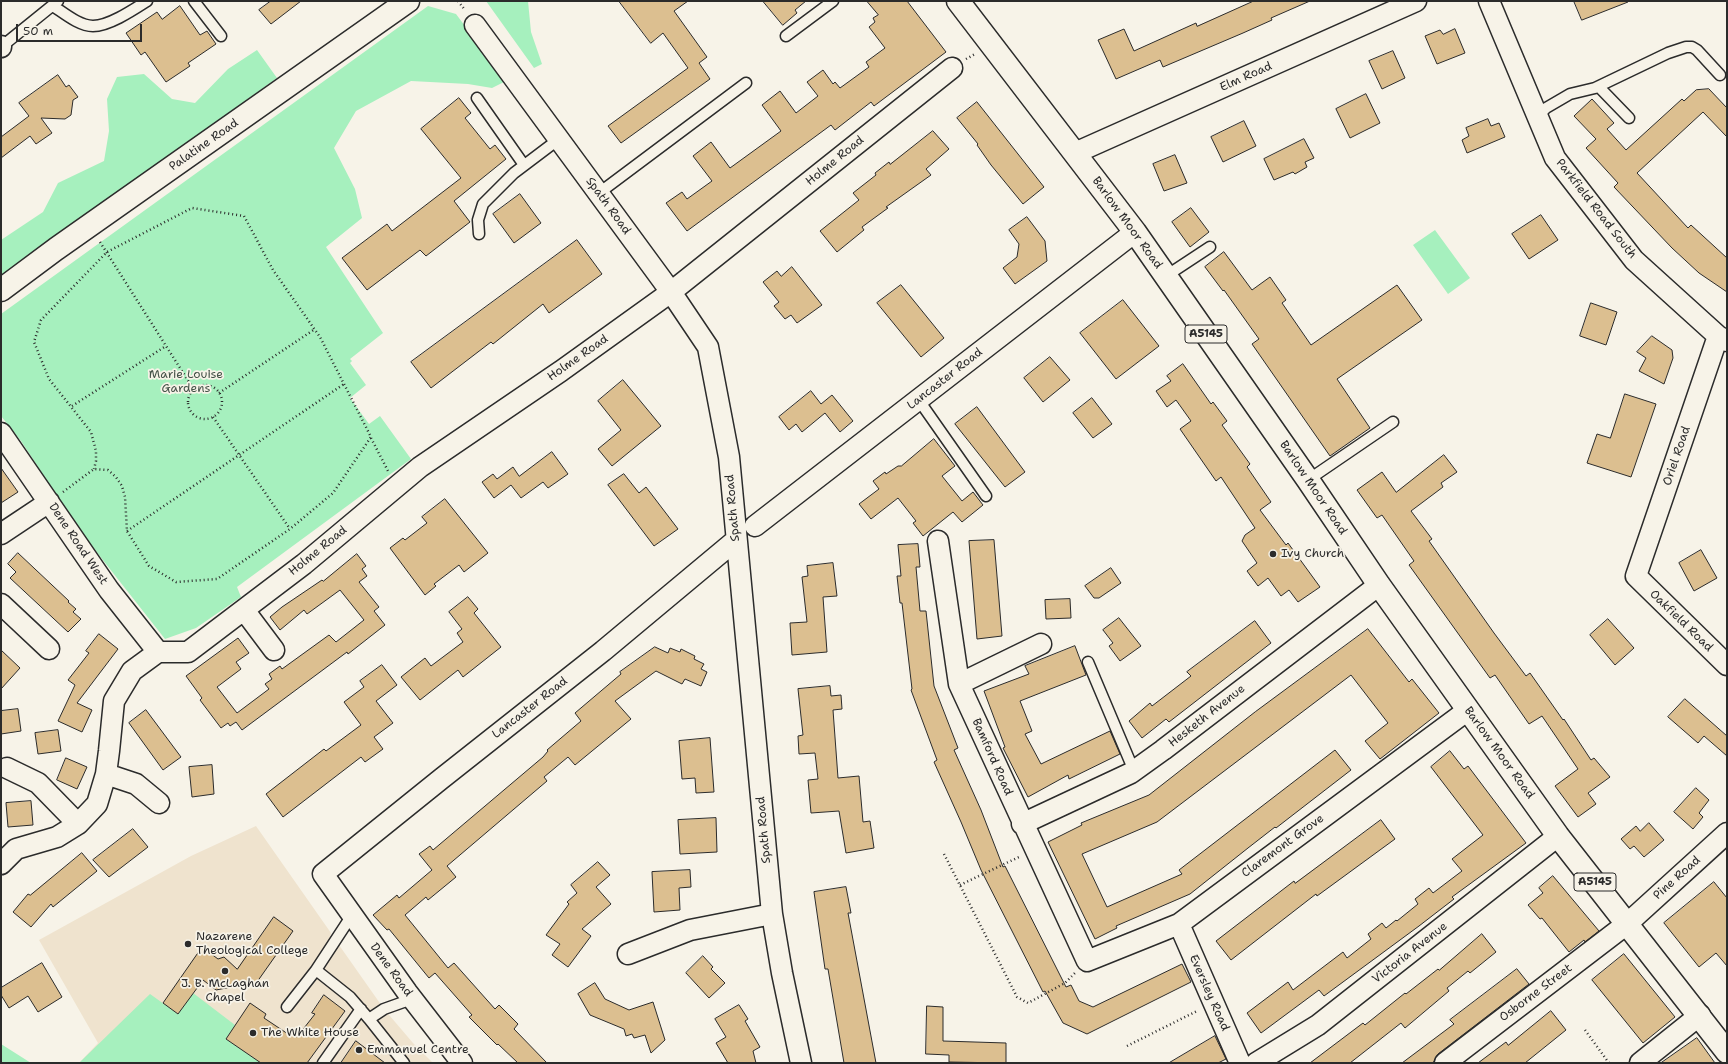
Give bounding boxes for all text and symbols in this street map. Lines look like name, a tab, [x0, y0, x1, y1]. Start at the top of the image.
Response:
scale bar	[18, 16, 144, 42]
text: 50 m	[23, 23, 53, 39]
street label: Elm Road	[1218, 59, 1274, 95]
street label: Palatine Road	[167, 116, 241, 174]
street label: Holme Road	[803, 133, 867, 189]
street label: Parkfield Road South	[1553, 156, 1639, 262]
street label: Barlow Moor Road	[1089, 174, 1165, 272]
street label: Spath Road	[582, 175, 634, 237]
road number: A5145	[1185, 325, 1227, 343]
street label: Holme Road	[545, 332, 611, 384]
street label: Lancaster Road	[905, 345, 985, 413]
park label: Marie Louise Gardens	[149, 368, 223, 396]
street label: Oriel Road	[1660, 425, 1694, 487]
street label: Barlow Moor Road	[1276, 438, 1350, 538]
street label: Spath Road	[723, 474, 743, 542]
street label: Dene Road West	[45, 500, 111, 588]
street label: Holme Road	[286, 523, 350, 579]
place label: Ivy Church	[1281, 547, 1344, 561]
marker: Ivy Church	[1268, 549, 1278, 559]
street label: Oakfield Road	[1646, 587, 1716, 655]
street label: Lancaster Road	[490, 674, 570, 742]
street label: Hesketh Avenue	[1166, 682, 1248, 750]
street label: Barlow Moor Road	[1461, 704, 1537, 802]
street label: Bamford Road	[969, 716, 1015, 798]
street label: Spath Road	[754, 796, 774, 864]
street label: Claremont Grove	[1239, 811, 1327, 881]
street label: Pine Road	[1650, 853, 1704, 903]
road number: A5145	[1574, 873, 1616, 891]
street label: Victoria Avenue	[1370, 919, 1450, 987]
place label: Nazarene Theological College	[196, 930, 308, 958]
marker: Nazarene Theological College	[183, 939, 193, 949]
street label: Dene Road	[367, 940, 415, 1000]
street label: Eversley Road	[1186, 953, 1232, 1033]
street label: Osborne Street	[1497, 961, 1575, 1025]
marker: J. B. McLaghan Chapel	[220, 966, 230, 976]
place label: J. B. McLaghan Chapel	[181, 977, 269, 1005]
place label: The White House	[261, 1026, 359, 1040]
marker: The White House	[248, 1028, 258, 1038]
place label: Emmanuel Centre	[367, 1043, 469, 1057]
marker: Emmanuel Centre	[354, 1045, 364, 1055]

